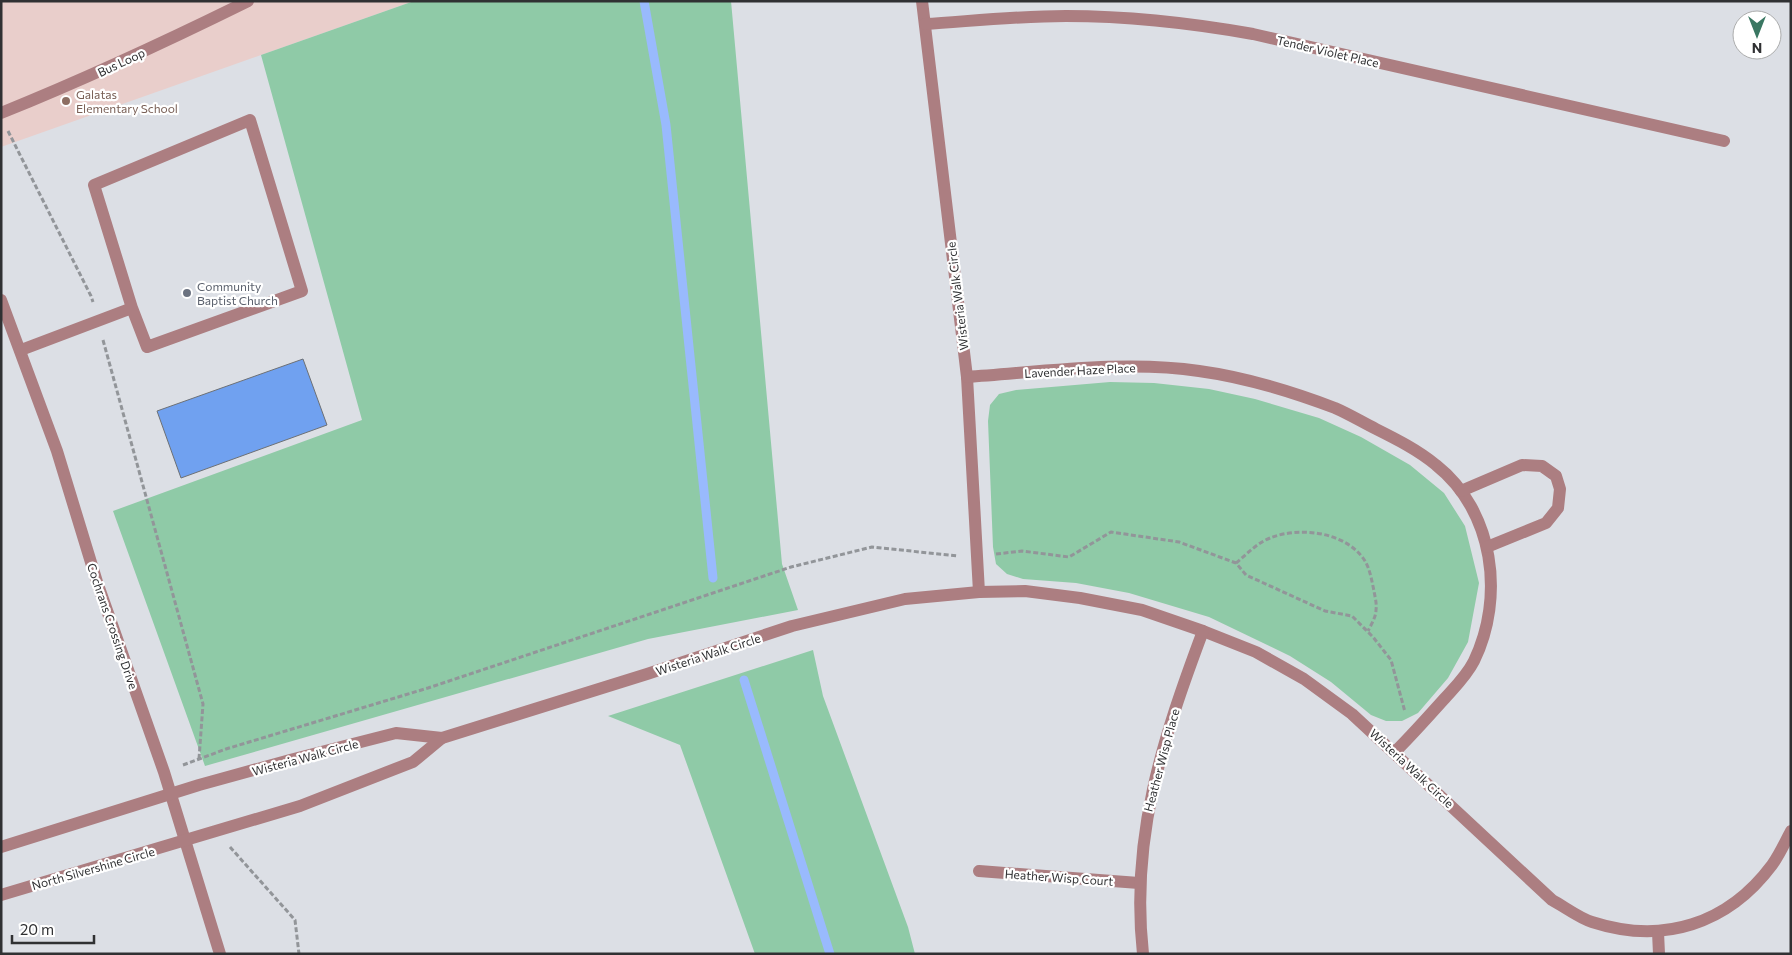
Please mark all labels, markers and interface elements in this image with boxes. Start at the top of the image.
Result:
north arrow [1732,10,1782,60]
street label: Tender Violet Place [1276,32,1380,70]
text: N [1752,40,1762,57]
street label: Bus Loop [95,45,147,79]
place label: Galatas Elementary School [76,87,178,115]
marker: Galatas Elementary School [60,95,72,107]
street label: Wisteria Walk Circle [943,241,971,351]
place label: Community Baptist Church [197,279,278,307]
marker: Community Baptist Church [181,287,193,299]
street label: Lavender Haze Place [1024,360,1136,380]
street label: Cochrans Crossing Drive [85,561,141,691]
street label: Wisteria Walk Circle [654,630,762,678]
street label: Heather Wisp Place [1141,707,1181,813]
street label: Wisteria Walk Circle [1367,726,1457,810]
street label: Wisteria Walk Circle [250,736,360,778]
street label: North Silvershine Circle [30,844,156,892]
street label: Heather Wisp Court [1004,866,1114,888]
scale bar [12,912,95,944]
text: 20 m [20,920,54,938]

